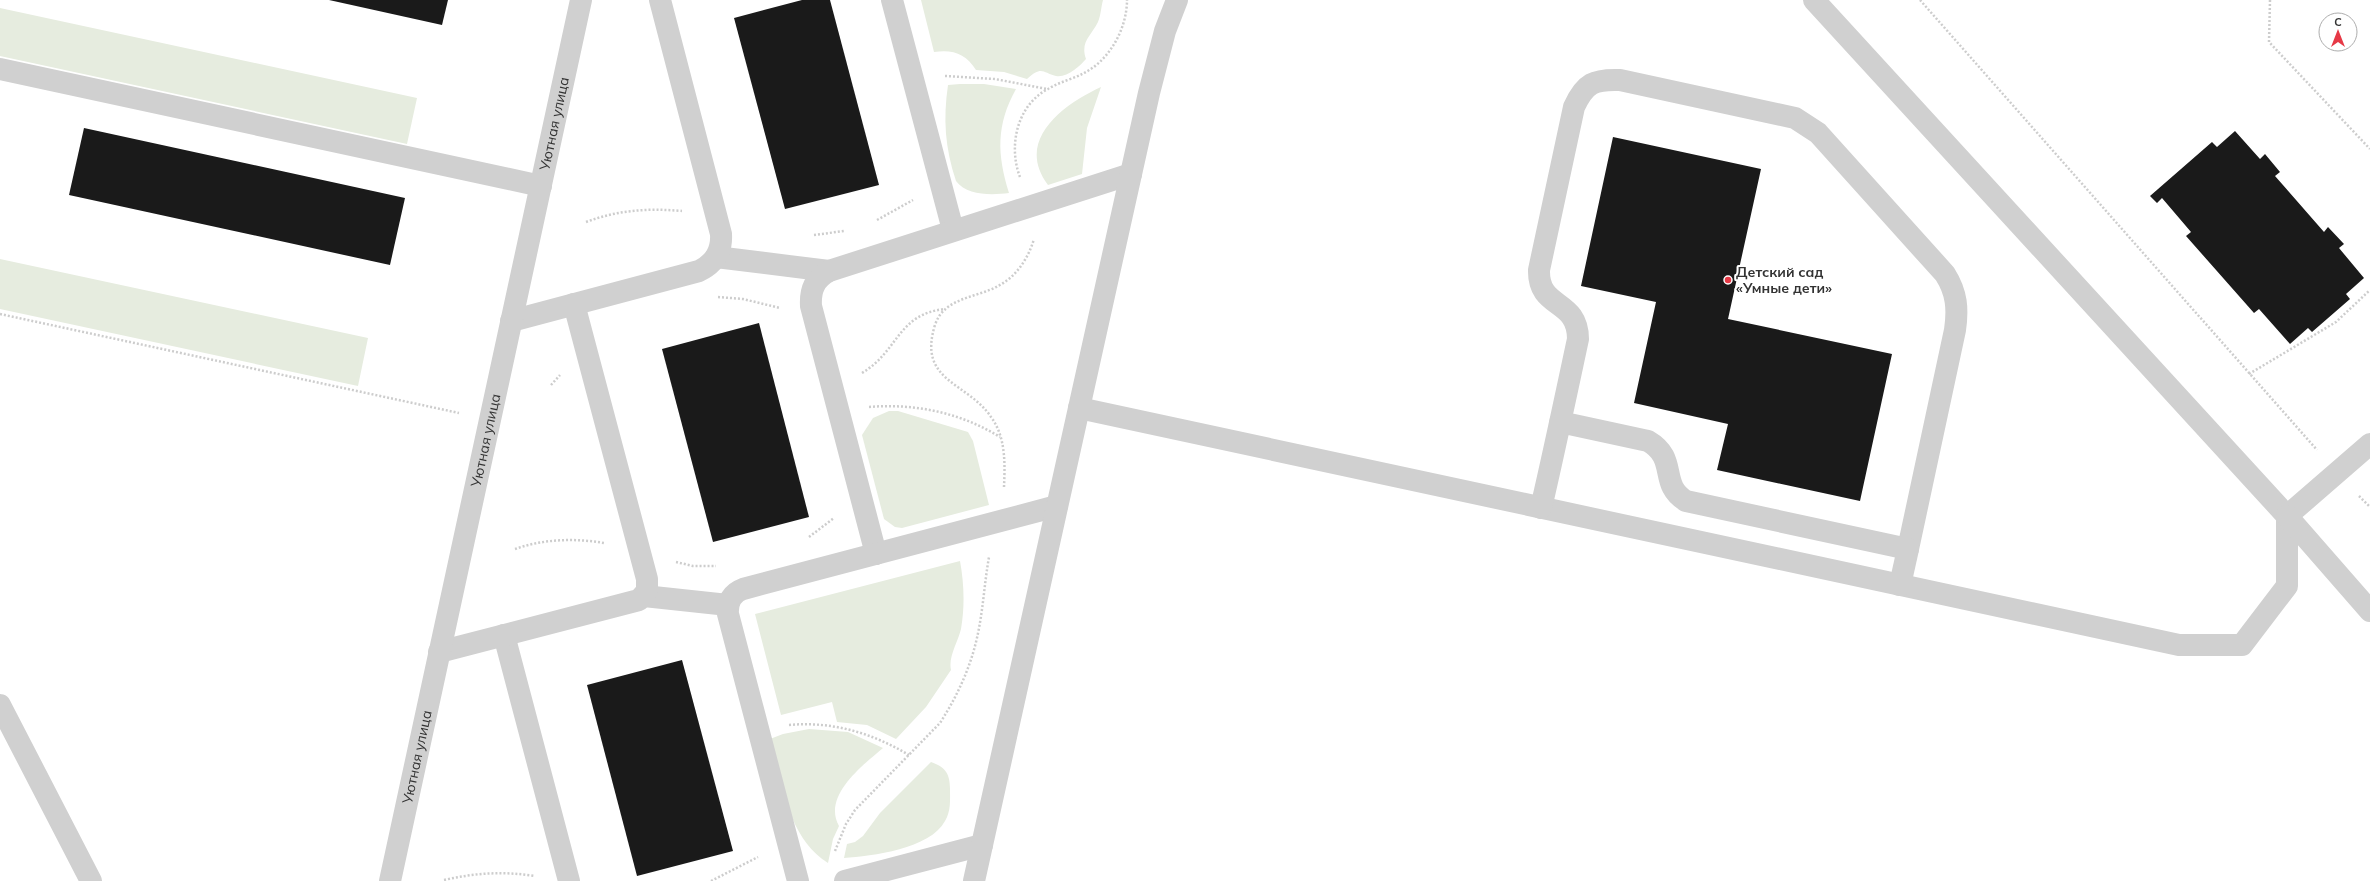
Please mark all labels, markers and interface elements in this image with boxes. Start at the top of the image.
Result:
north arrow [2318,12,2358,52]
text: С [2334,15,2342,29]
street label: Уютная улица [535,75,573,173]
place label: Детский сад «Умные дети» [1736,263,1832,297]
marker: Детский сад «Умные дети» [1723,275,1733,285]
street label: Уютная улица [466,392,504,490]
street label: Уютная улица [398,709,436,806]

